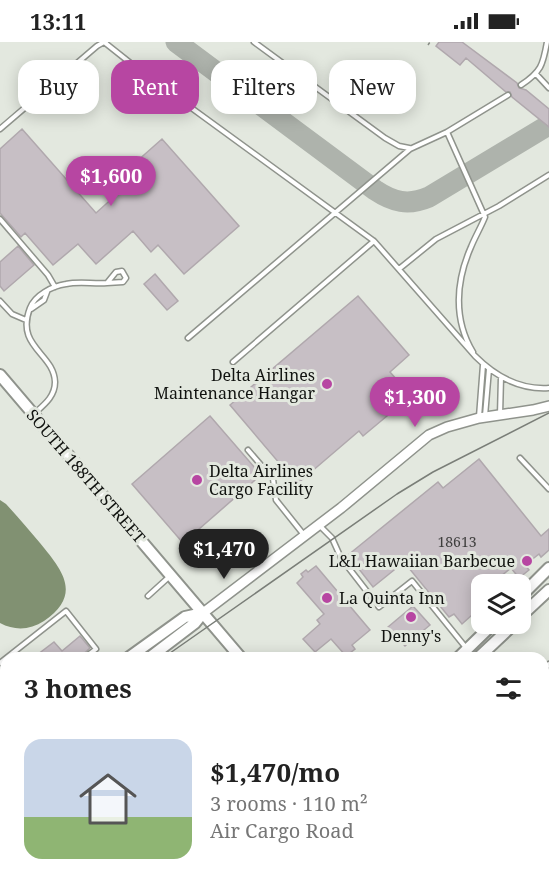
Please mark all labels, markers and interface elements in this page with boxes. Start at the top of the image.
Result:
text: 13:11 [30,6,86,36]
chip: Buy [18,60,99,114]
chip: Rent [111,60,199,114]
chip: Filters [211,60,317,114]
chip: New [329,60,416,114]
pin: $1,600 [62,156,160,207]
text: $1,600 [80,162,142,189]
place label: Delta Airlines Maintenance Hangar [154,364,315,404]
marker: Delta Airlines Maintenance Hangar [320,377,334,391]
pin: $1,300 [366,377,464,428]
text: $1,300 [384,383,446,410]
street label: SOUTH 188TH STREET [22,404,150,548]
place label: Delta Airlines Cargo Facility [209,460,314,500]
marker: Delta Airlines Cargo Facility [190,473,204,487]
pin: $1,470 [175,529,273,580]
house number: 18613 [437,532,477,551]
text: $1,470 [193,535,255,562]
place label: L&L Hawaiian Barbecue [329,550,515,572]
marker: L&L Hawaiian Barbecue [520,554,534,568]
map controls [471,574,531,634]
button: layers [471,574,531,634]
place label: La Quinta Inn [339,587,445,609]
marker: La Quinta Inn [320,591,334,605]
marker: Denny's [404,610,418,624]
place label: Denny's [381,625,441,647]
text: 3 homes [24,670,132,706]
icon: filters [492,672,525,705]
text: $1,470/mo [210,754,340,790]
icon: home [72,763,144,835]
text: 3 rooms · 110 m² [210,790,368,817]
text: Air Cargo Road [210,817,354,844]

